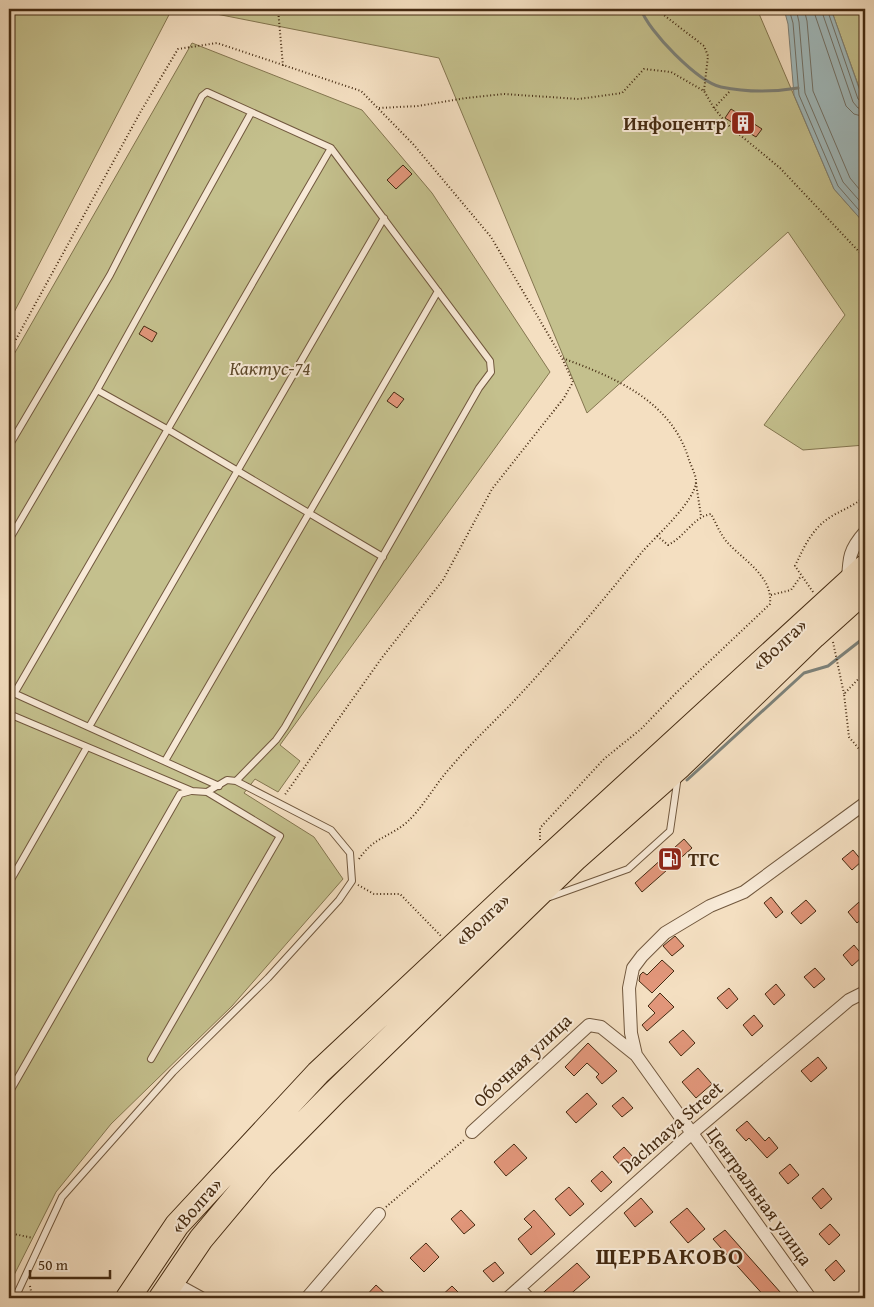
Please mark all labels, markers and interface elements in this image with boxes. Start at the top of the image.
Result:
place label: Инфоцентр [624,109,726,137]
building icon: Инфоцентр [730,110,756,136]
park label: Кактус-74 [229,354,311,382]
street label: «Волга» [745,611,813,677]
place label: ТГС [688,845,720,873]
fuel station icon: ТГС [657,846,683,872]
street label: «Волга» [448,886,516,952]
street label: Обочная улица [466,1007,578,1113]
street label: Dachnaya Street [613,1074,729,1180]
street label: Центральная улица [700,1121,820,1271]
street label: «Волга» [164,1171,228,1239]
district label: ЩЕРБАКОВО [596,1238,744,1273]
scale bar [30,1247,110,1279]
text: 50 m [38,1254,69,1275]

